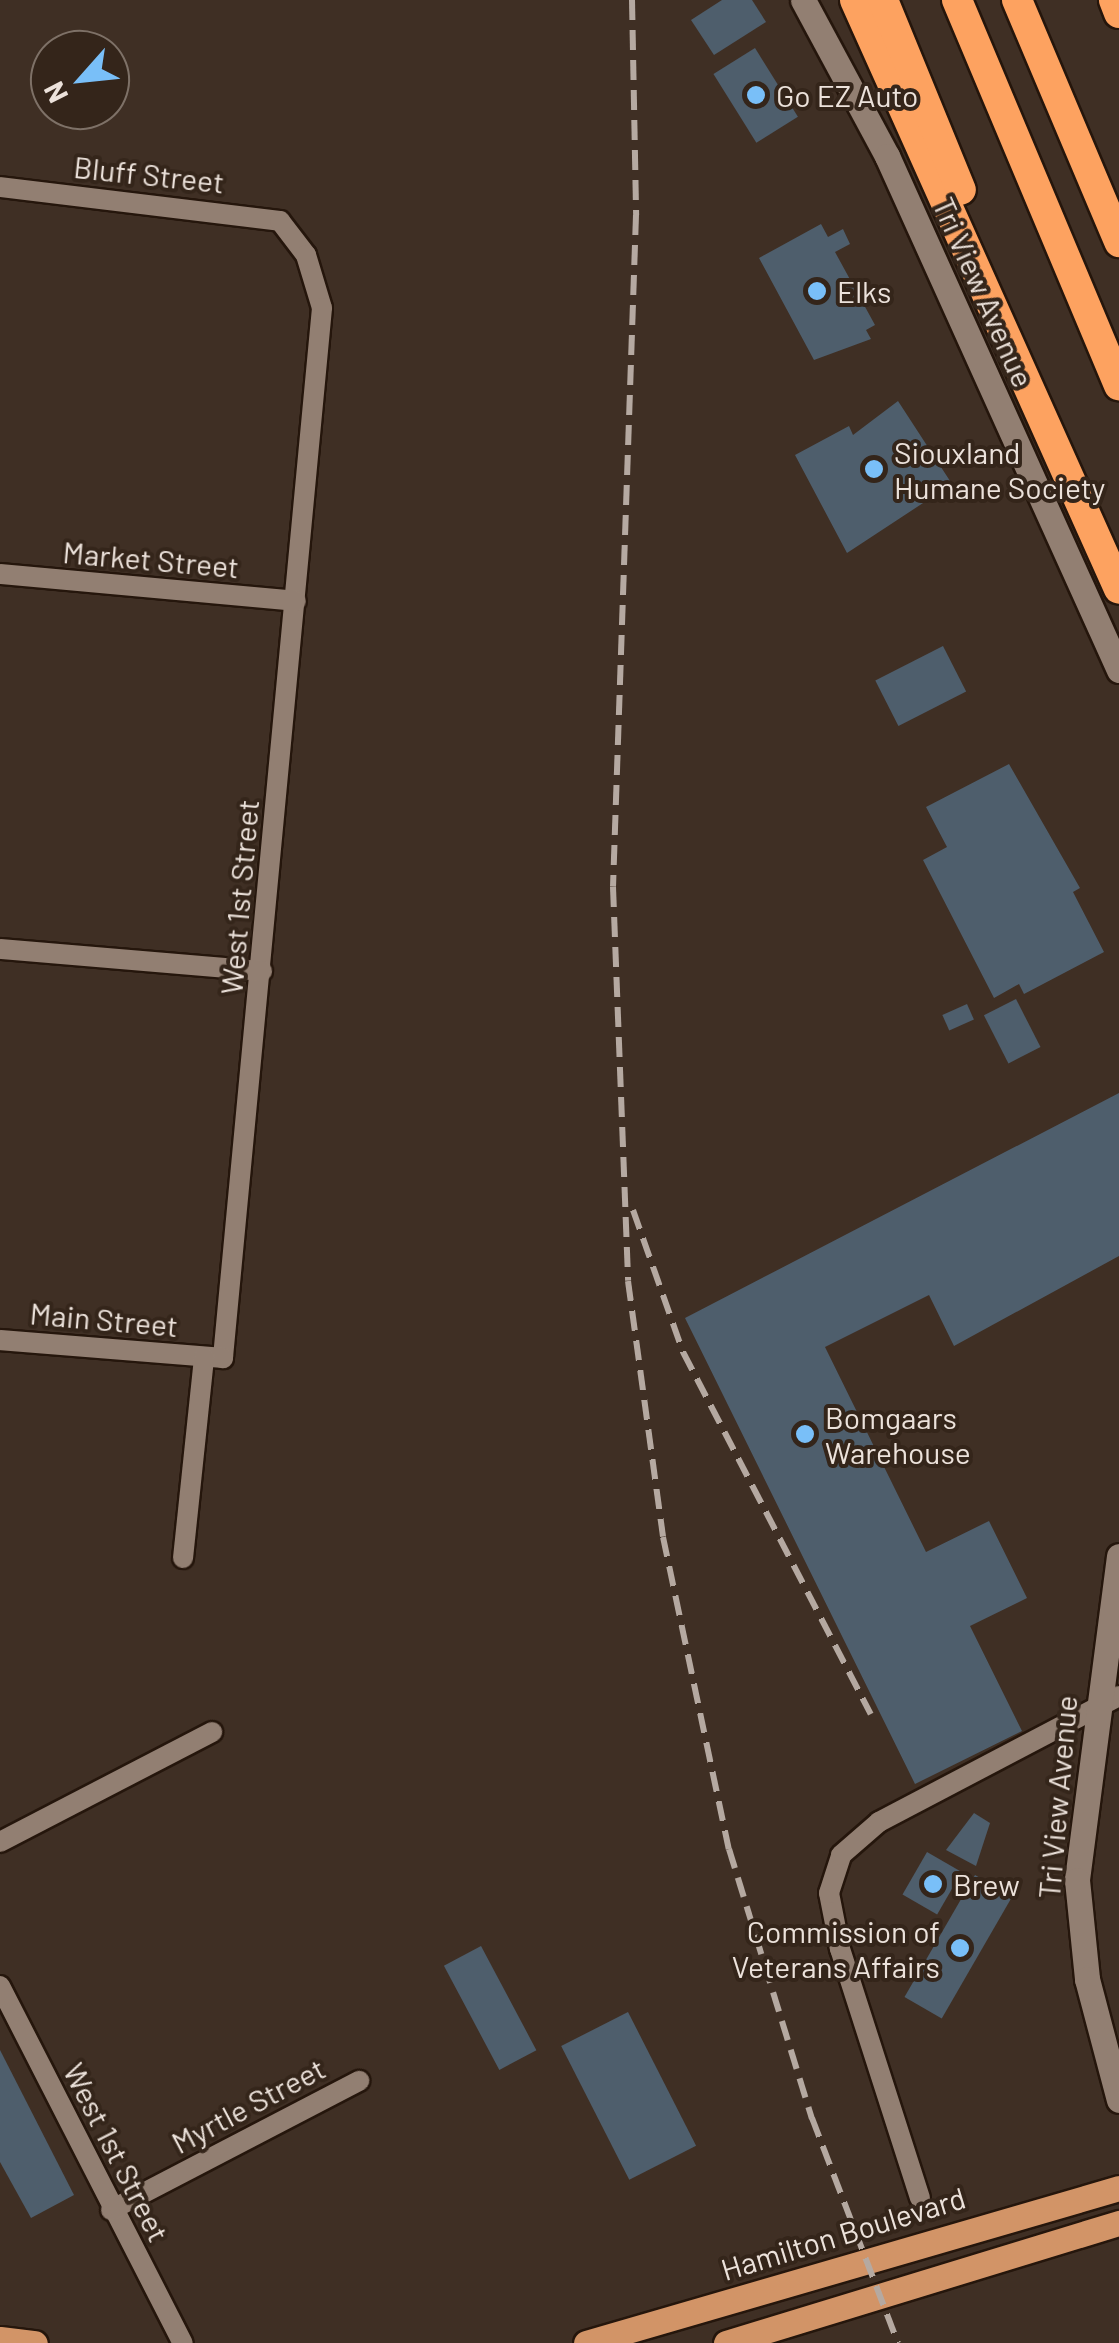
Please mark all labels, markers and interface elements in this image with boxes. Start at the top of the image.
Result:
north arrow [30,30,130,130]
text: N [36,77,74,109]
place label: Go EZ Auto [776,77,918,113]
marker: Go EZ Auto [745,84,767,106]
street label: Bluff Street [72,148,226,200]
street label: Tri View Avenue [926,192,1042,392]
place label: Elks [837,273,891,309]
marker: Elks [806,280,828,302]
place label: Siouxland Humane Society [894,434,1105,504]
marker: Siouxland Humane Society [863,458,885,480]
street label: Market Street [61,533,241,585]
street label: West 1st Street [213,798,265,996]
street label: Main Street [28,1295,180,1343]
place label: Bomgaars Warehouse [825,1399,971,1470]
marker: Bomgaars Warehouse [794,1423,816,1445]
street label: Tri View Avenue [1030,1694,1084,1900]
place label: Brew [953,1866,1020,1902]
marker: Brew [922,1873,944,1895]
place label: Commission of Veterans Affairs [732,1913,940,1984]
marker: Commission of Veterans Affairs [949,1937,971,1959]
street label: Myrtle Street [165,2050,331,2160]
street label: West 1st Street [57,2057,177,2247]
street label: Hamilton Boulevard [717,2179,969,2287]

